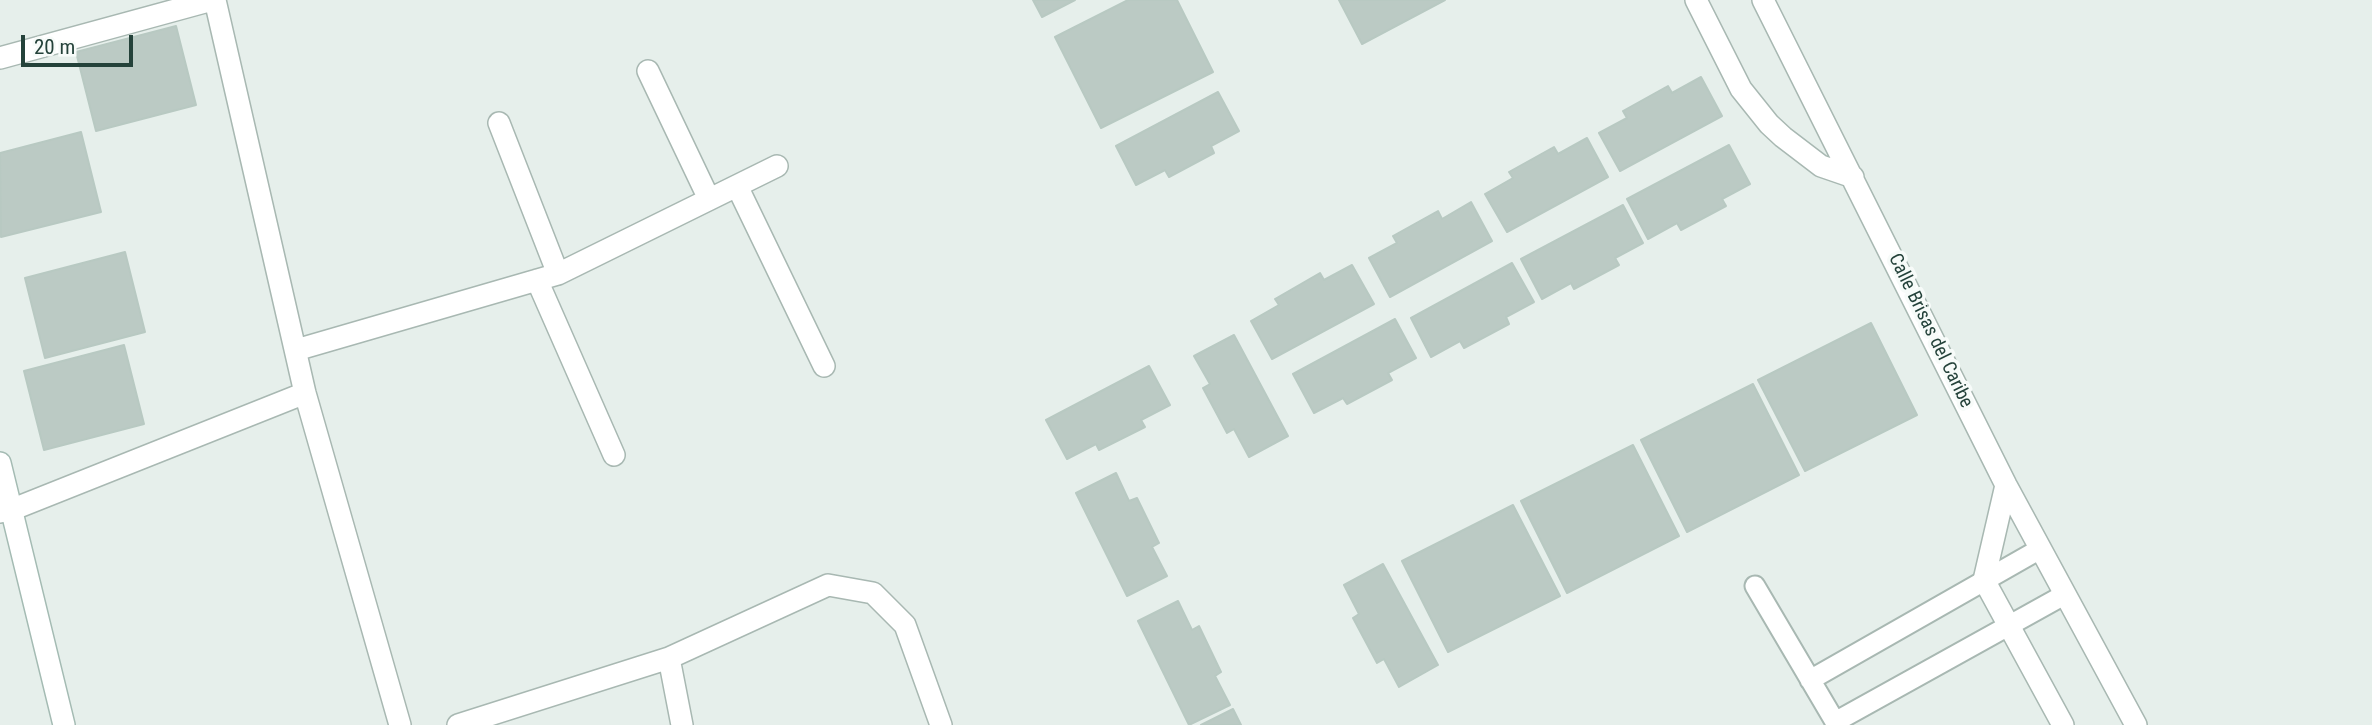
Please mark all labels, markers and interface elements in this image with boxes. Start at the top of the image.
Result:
scale bar [24,21,136,65]
text: 20 m [34,35,75,59]
street label: Calle Brisas del Caribe [1883,250,1977,412]

